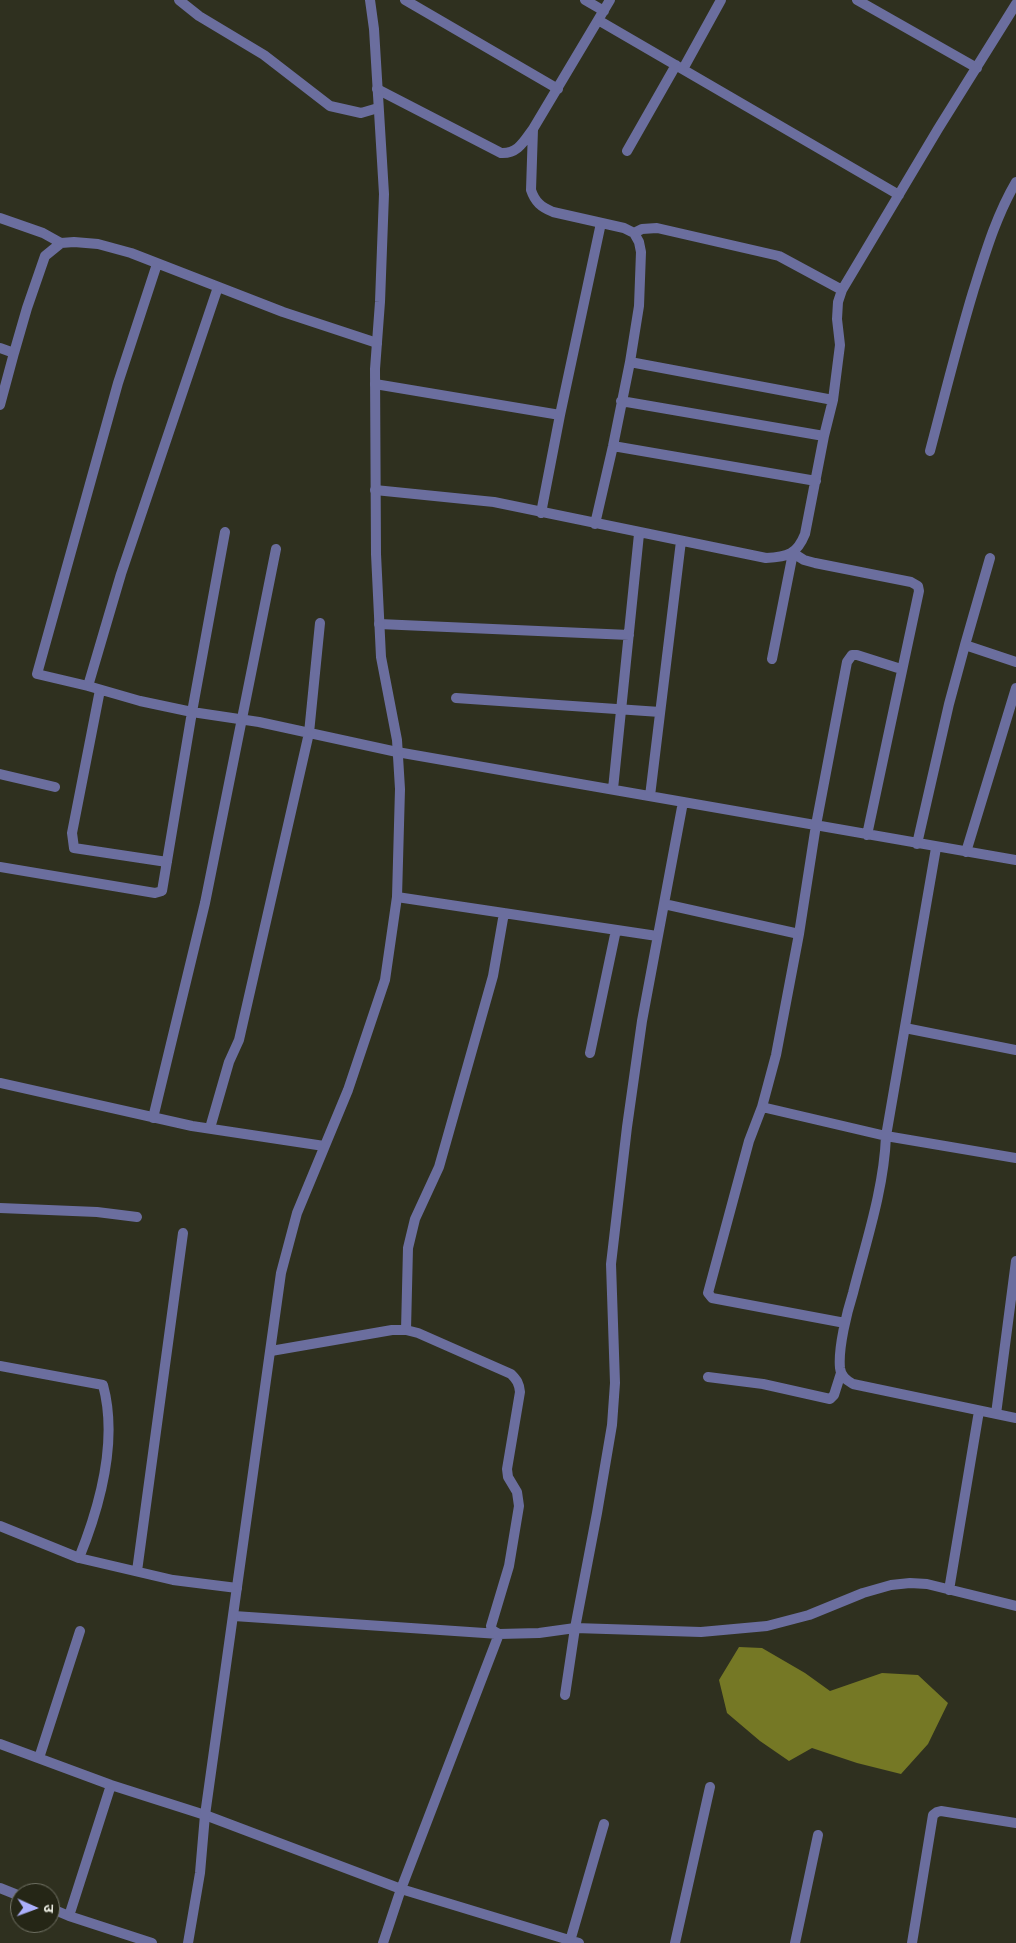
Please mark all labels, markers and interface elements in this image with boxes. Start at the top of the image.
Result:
north arrow [10,1883,60,1933]
text: उ [41,1904,57,1913]

